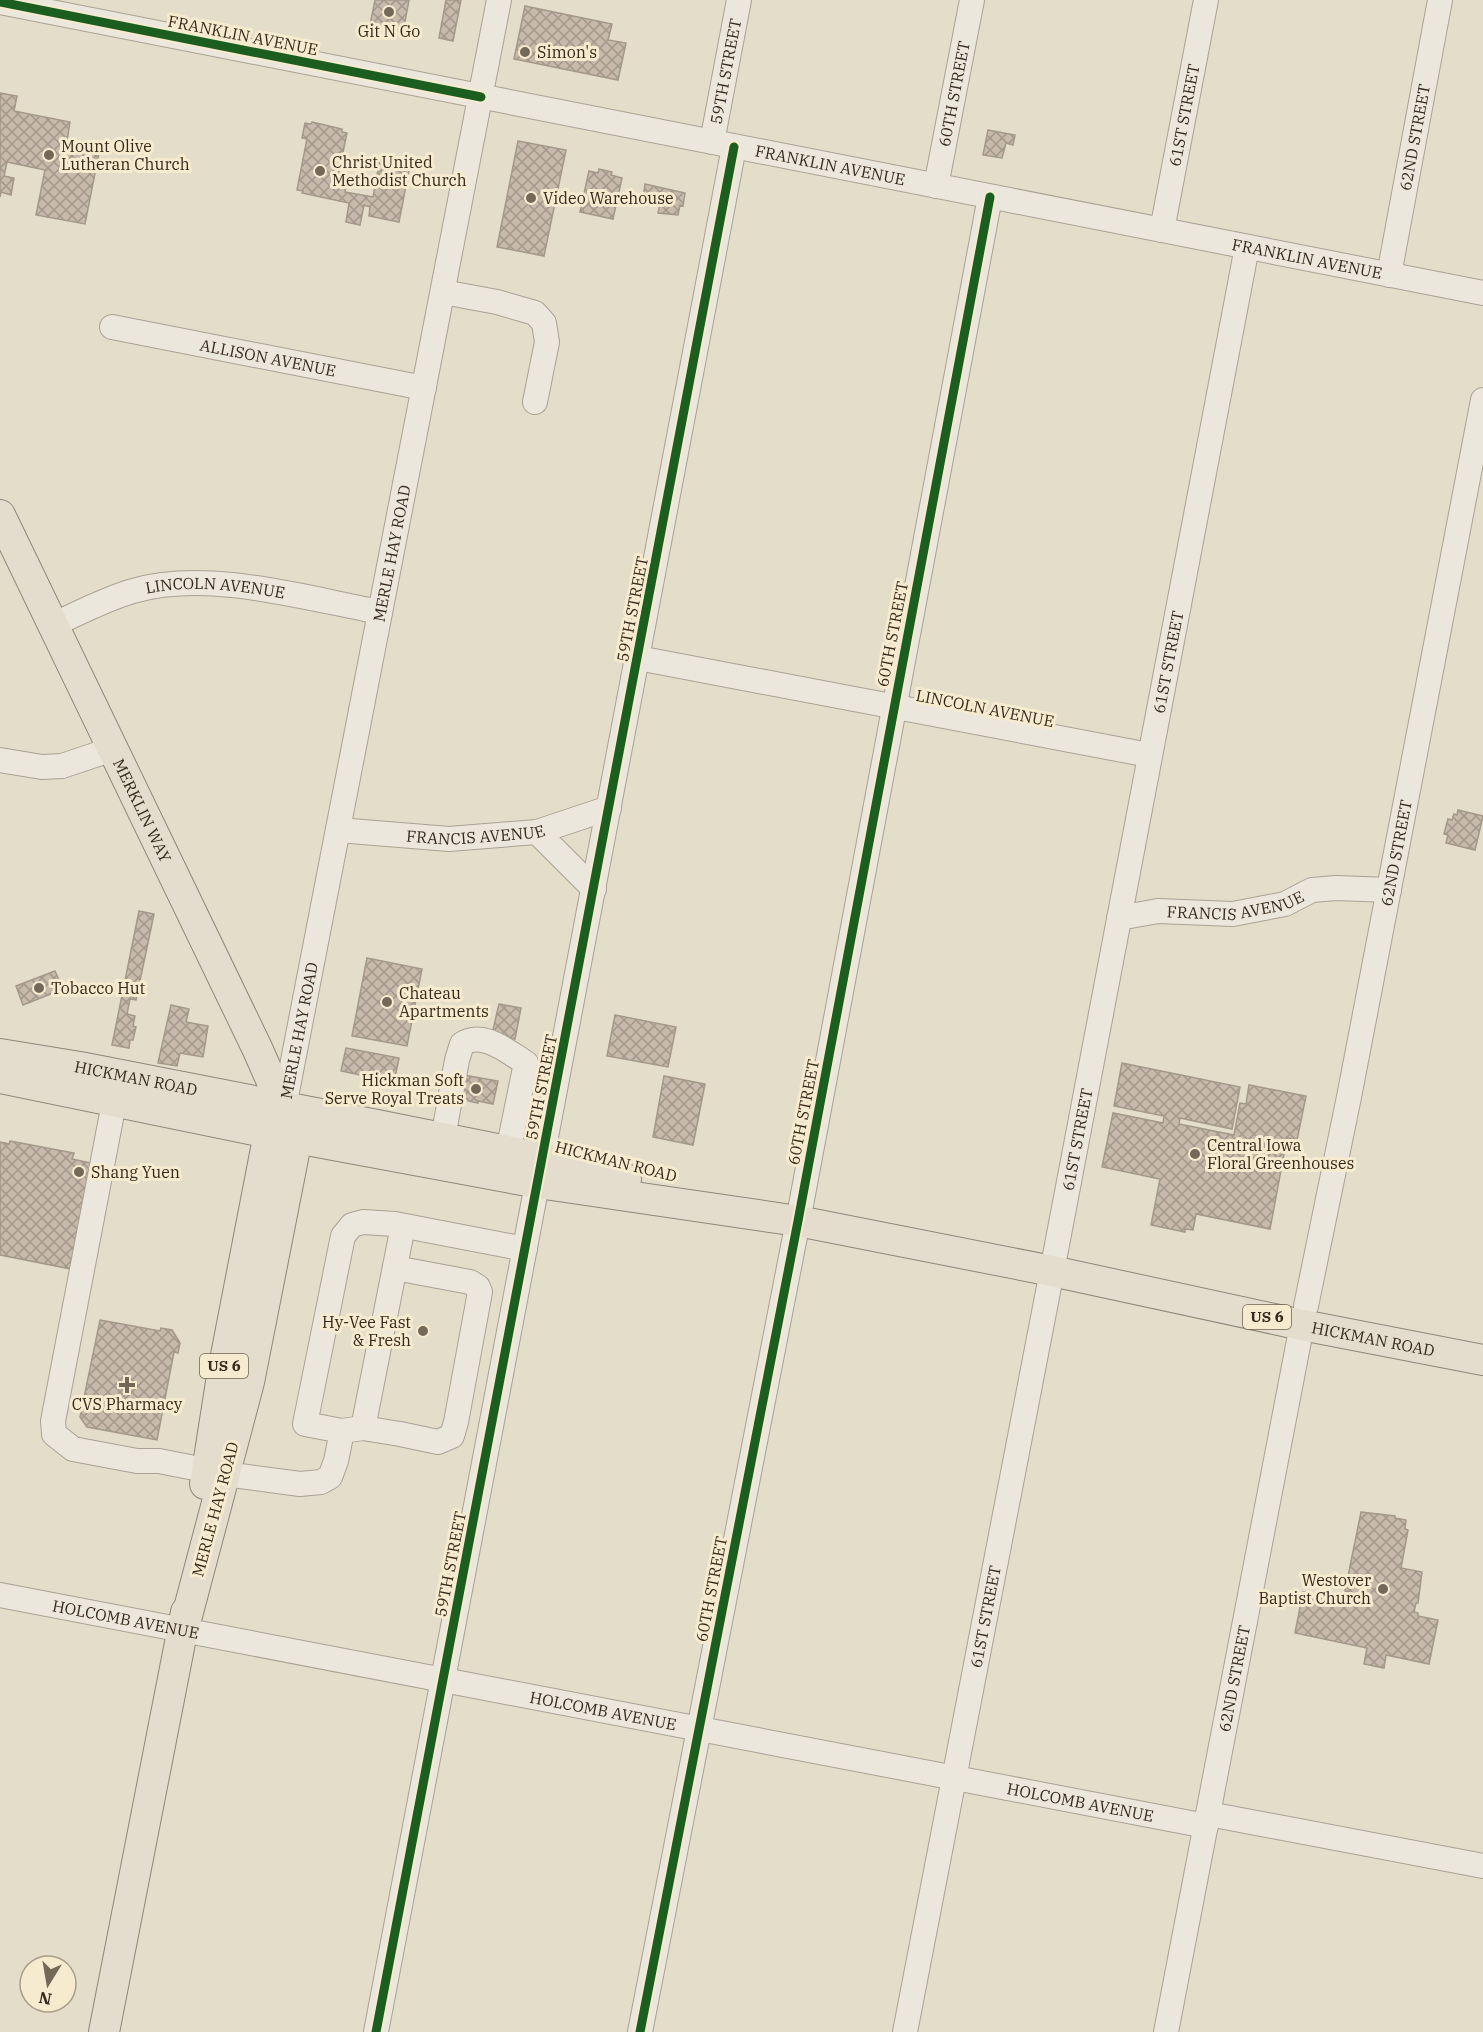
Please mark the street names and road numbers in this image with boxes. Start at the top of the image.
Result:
street label: FRANKLIN AVENUE [166,11,320,59]
street label: 59TH STREET [706,17,745,126]
street label: 60TH STREET [934,39,974,148]
street label: 61ST STREET [1164,62,1204,168]
street label: 62ND STREET [1395,82,1434,192]
street label: FRANKLIN AVENUE [753,140,907,189]
street label: FRANKLIN AVENUE [1230,234,1384,283]
street label: ALLISON AVENUE [198,334,338,381]
street label: MERLE HAY ROAD [368,483,415,623]
street label: 59TH STREET [612,554,652,664]
street label: LINCOLN AVENUE [144,573,287,603]
street label: 60TH STREET [872,579,912,689]
street label: 61ST STREET [1148,609,1188,715]
street label: LINCOLN AVENUE [914,685,1056,731]
street label: MERKLIN WAY [109,755,176,866]
street label: 62ND STREET [1376,798,1416,908]
street label: FRANCIS AVENUE [405,820,548,849]
street label: FRANCIS AVENUE [1166,886,1307,924]
street label: MERLE HAY ROAD [276,960,322,1101]
street label: 59TH STREET [521,1032,561,1142]
street label: HICKMAN ROAD [73,1056,199,1100]
street label: 60TH STREET [783,1057,823,1167]
street label: 61ST STREET [1058,1087,1097,1192]
street label: HICKMAN ROAD [553,1136,679,1186]
road number: US 6 [1243,1305,1291,1329]
street label: HICKMAN ROAD [1310,1317,1436,1360]
road number: US 6 [200,1354,248,1378]
street label: MERLE HAY ROAD [187,1439,243,1579]
street label: 59TH STREET [430,1509,470,1619]
street label: 60TH STREET [691,1534,731,1644]
street label: 61ST STREET [966,1564,1005,1670]
street label: HOLCOMB AVENUE [51,1595,201,1643]
street label: 62ND STREET [1214,1624,1254,1733]
street label: HOLCOMB AVENUE [528,1687,678,1734]
street label: HOLCOMB AVENUE [1005,1778,1155,1826]

